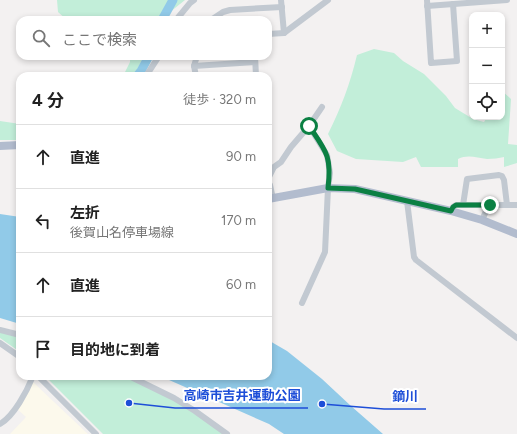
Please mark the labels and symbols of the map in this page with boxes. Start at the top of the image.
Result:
route start [300,117,318,135]
route end [481,196,499,214]
callout: 高崎市吉井運動公園 [175,383,308,408]
callout: 鏑川 [384,384,426,409]
text: 高崎市吉井運動公園 [183,388,301,403]
text: 鏑川 [392,389,418,404]

